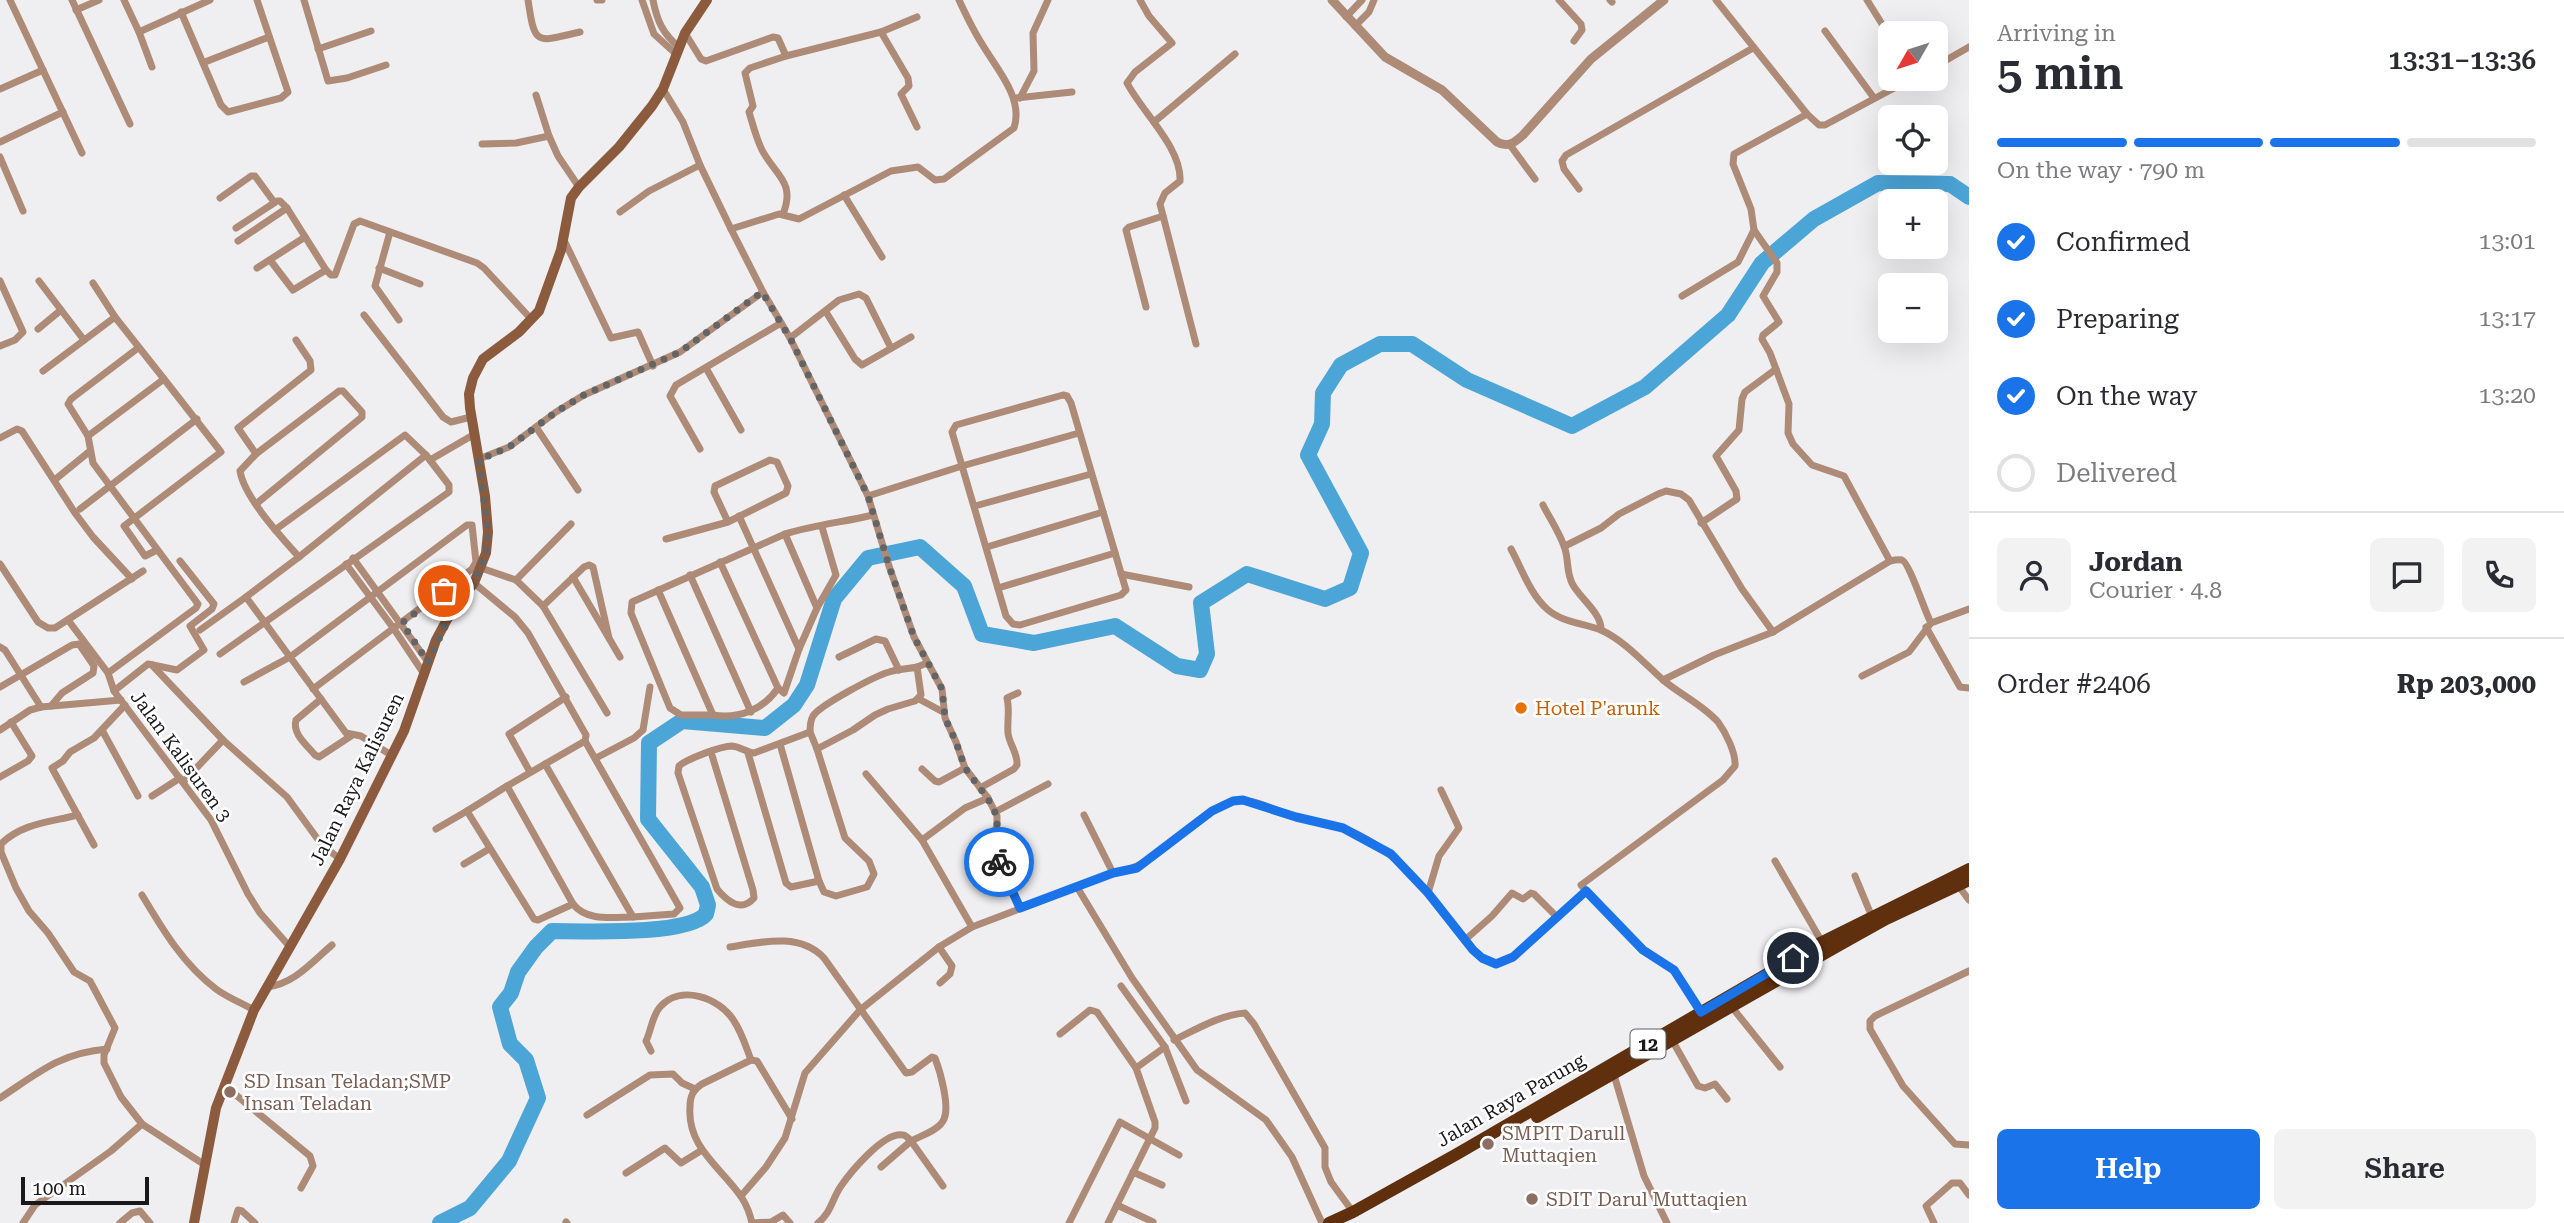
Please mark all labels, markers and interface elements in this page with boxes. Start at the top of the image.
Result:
text: Arriving in [1997,20,2116,47]
north arrow [1878,21,1948,91]
map controls [1878,21,1948,343]
text: 13:31–13:36 [2388,45,2536,75]
text: 5 min [1997,46,2124,100]
button: locate [1878,105,1948,175]
text: On the way · 790 m [1997,157,2205,184]
button: + [1878,189,1948,259]
icon: check [1997,223,2035,261]
text: Confirmed [2056,227,2191,257]
text: 13:01 [2479,228,2536,255]
button: − [1878,273,1948,343]
icon: check [1997,300,2035,338]
text: Preparing [2056,304,2179,334]
text: 13:17 [2479,305,2536,332]
icon: check [1997,377,2035,415]
text: On the way [2056,381,2197,411]
text: 13:20 [2479,382,2536,409]
text: Delivered [2056,458,2177,488]
button: person [1997,538,2071,612]
button: chat [2370,538,2444,612]
button: phone [2462,538,2536,612]
text: Jordan [2089,547,2183,577]
pin [414,561,474,621]
icon: bag [425,572,463,610]
text: Courier · 4.8 [2089,577,2222,604]
text: Order #2406 [1997,669,2151,699]
text: Rp 203,000 [2397,669,2536,699]
street label: Jalan Kalisuren 3 [126,686,236,826]
street label: Jalan Raya Kalisuren [305,689,409,869]
place label: Hotel P'arunk [1535,697,1660,720]
marker: Hotel P'arunk [1513,700,1529,716]
courier [964,827,1034,897]
icon: bike [980,843,1018,881]
pin [1763,928,1823,988]
icon: home [1774,939,1812,977]
road number: 12 [1630,1030,1666,1058]
street label: Jalan Raya Parung [1433,1048,1589,1152]
place label: SD Insan Teladan;SMP Insan Teladan [244,1070,451,1115]
marker: SD Insan Teladan;SMP Insan Teladan [222,1084,238,1100]
place label: SMPIT Darull Muttaqien [1502,1122,1625,1167]
button: Help [1997,1129,2260,1209]
button: Share [2274,1129,2536,1209]
marker: SMPIT Darull Muttaqien [1480,1136,1496,1152]
scale bar [21,1174,149,1206]
text: 100 m [32,1177,86,1200]
place label: SDIT Darul Muttaqien [1546,1188,1748,1211]
marker: SDIT Darul Muttaqien [1524,1191,1540,1207]

